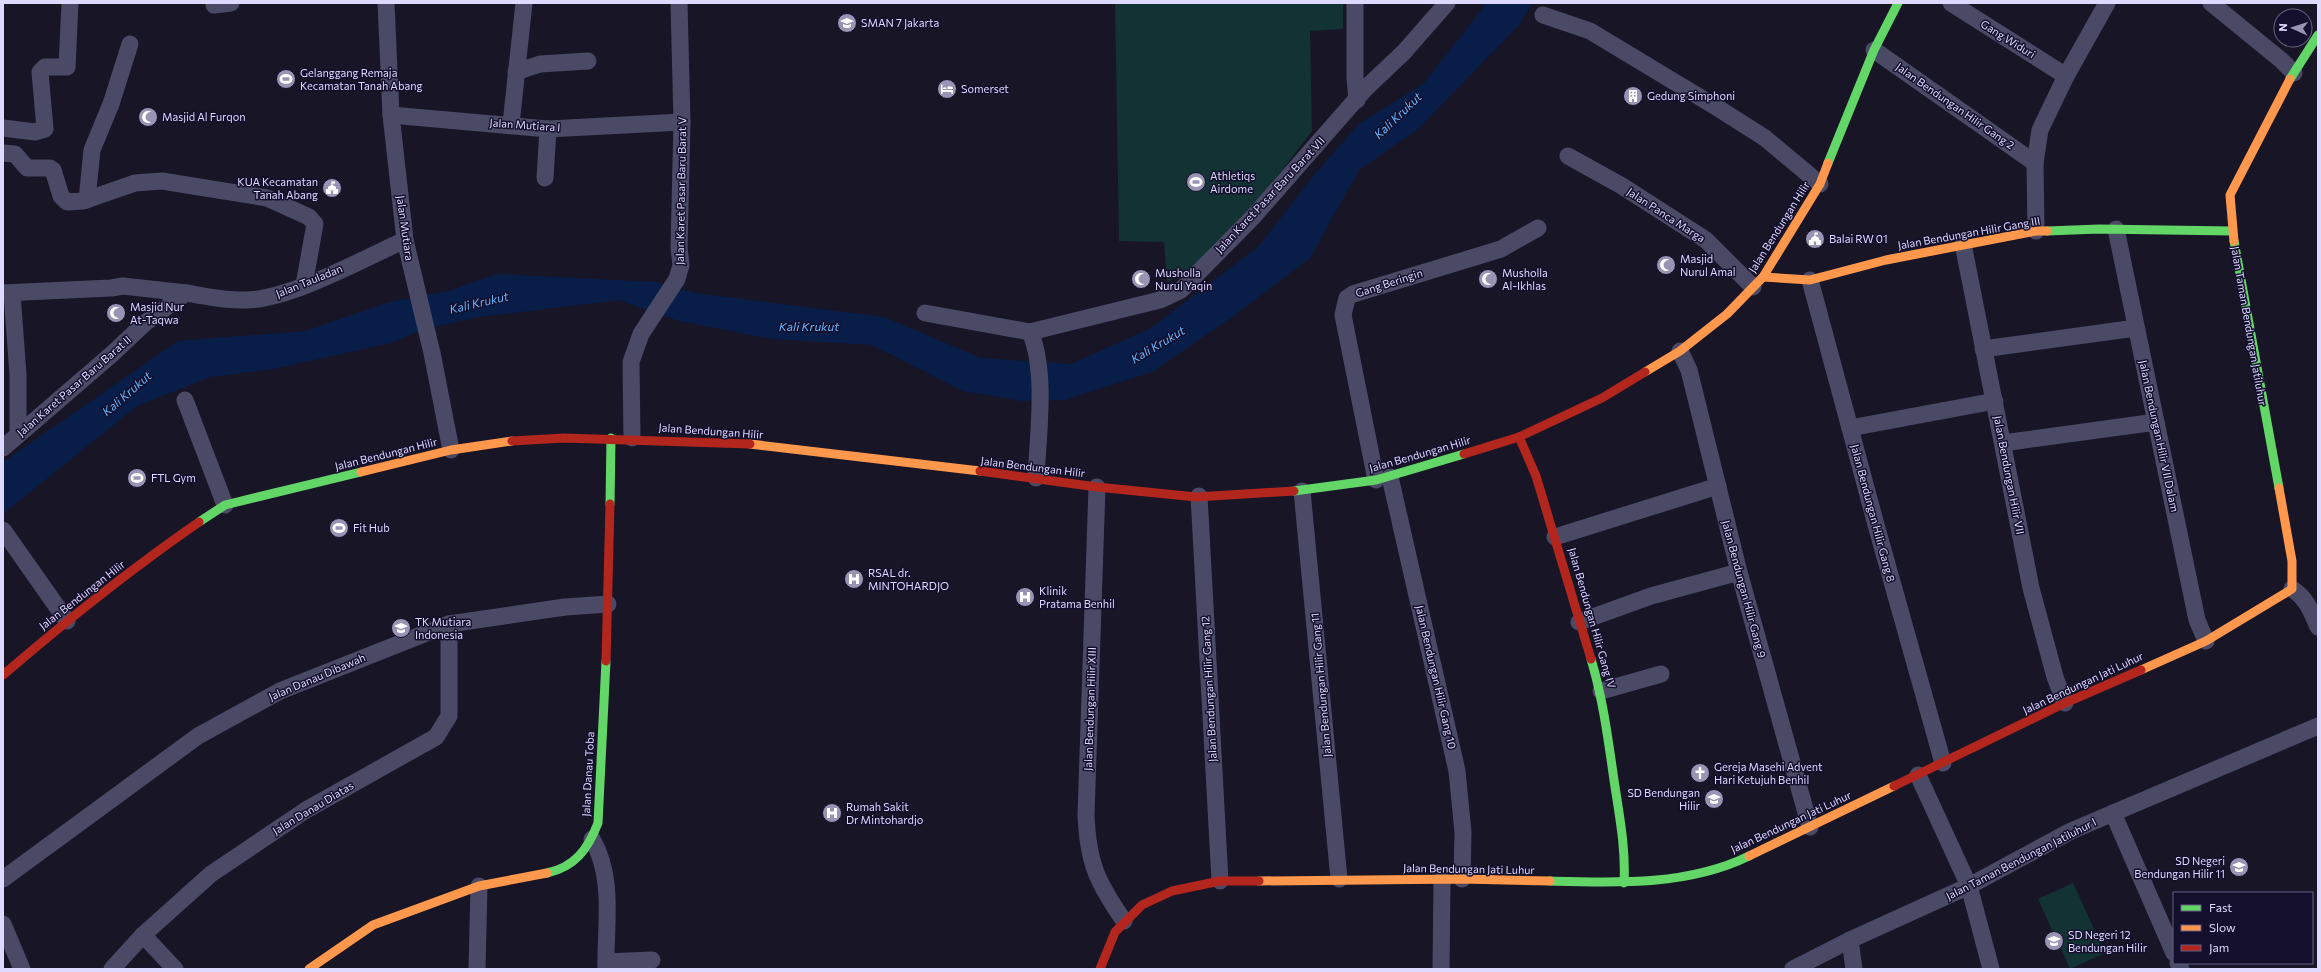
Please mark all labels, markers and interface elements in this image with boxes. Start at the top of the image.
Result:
north arrow [2273,8,2313,48]
school or university icon: SMAN 7 Jakarta [836,12,858,34]
place label: SMAN 7 Jakarta [861,16,939,30]
street label: Gang Widuri [1979,17,2038,61]
text: N [2276,23,2289,32]
street label: Jalan Bendungan Hilir Gang 2 [1893,60,2017,152]
place label: Gelanggang Remaja Kecamatan Tanah Abang [300,66,422,92]
sports icon: Gelanggang Remaja Kecamatan Tanah Abang [275,68,297,90]
hotel icon: Somerset [936,78,958,100]
place label: Somerset [961,82,1009,95]
building icon: Gedung Simphoni [1622,85,1644,107]
water label: Kali Krukut [1371,89,1425,141]
place label: Gedung Simphoni [1647,89,1735,102]
mosque icon: Masjid Al Furqon [137,106,159,128]
place label: Masjid Al Furqon [162,110,246,123]
street label: Jalan Mutiara I [489,116,561,134]
street label: Jalan Karet Pasar Baru Barat V [673,116,689,265]
street label: Jalan Karet Pasar Baru Barat VII [1212,134,1328,256]
place label: Athletiqs Airdome [1210,169,1255,195]
sports icon: Athletiqs Airdome [1185,171,1207,193]
place label: KUA Kecamatan Tanah Abang [237,175,318,201]
public building icon: KUA Kecamatan Tanah Abang [321,177,343,199]
street label: Jalan Bendungan Hilir [1745,178,1813,275]
street label: Jalan Panca Marga [1624,185,1708,245]
street label: Jalan Mutiara [393,195,417,261]
street label: Jalan Bendungan Hilir Gang III [1897,214,2041,252]
public building icon: Balai RW 01 [1804,228,1826,250]
place label: Balai RW 01 [1829,232,1888,245]
street label: Jalan Taman Bendungan Jatiluhur [2228,245,2270,407]
place label: Masjid Nurul Amal [1680,252,1736,278]
mosque icon: Masjid Nurul Amal [1655,254,1677,276]
street label: Jalan Tauladan [274,261,344,301]
place label: Musholla Nurul Yaqin [1155,266,1212,292]
street label: Gang Beringin [1354,266,1424,299]
place label: Musholla Al-Ikhlas [1502,266,1548,292]
mosque icon: Musholla Nurul Yaqin [1130,268,1152,290]
mosque icon: Musholla Al-Ikhlas [1477,268,1499,290]
water label: Kali Krukut [448,288,511,316]
place label: Masjid Nur At-Taqwa [130,300,185,326]
mosque icon: Masjid Nur At-Taqwa [105,302,127,324]
water label: Kali Krukut [779,319,840,333]
water label: Kali Krukut [1128,322,1188,366]
street label: Jalan Karet Pasar Baru Barat II [14,333,134,439]
street label: Jalan Bendungan Hilir VII Dalam [2136,359,2182,513]
water label: Kali Krukut [99,367,155,418]
street label: Jalan Bendungan Hilir VII [1991,414,2027,536]
street label: Jalan Bendungan Hilir [658,420,764,442]
street label: Jalan Bendungan Hilir [1368,433,1473,475]
street label: Jalan Bendungan Hilir [333,434,439,474]
street label: Jalan Bendungan Hilir Gang 8 [1848,443,1898,584]
street label: Jalan Bendungan Hilir [980,454,1087,480]
sports icon: FTL Gym [126,467,148,489]
place label: FTL Gym [151,471,196,484]
sports icon: Fit Hub [328,517,350,539]
street label: Jalan Bendungan Hilir Gang 9 [1719,519,1769,660]
place label: Fit Hub [353,521,390,534]
street label: Jalan Bendungan Hilir Gang IV [1565,546,1619,691]
street label: Jalan Bendungan Hilir [36,557,128,633]
place label: RSAL dr. MINTOHARDJO [868,566,949,593]
hospital icon: RSAL dr. MINTOHARDJO [843,568,865,590]
place label: Klinik Pratama Benhil [1039,584,1115,610]
hospital icon: Klinik Pratama Benhil [1014,586,1036,608]
street label: Jalan Bendungan Hilir Gang 10 [1413,604,1459,750]
street label: Jalan Bendungan Hilir Gang 11 [1308,612,1334,758]
place label: TK Mutiara Indonesia [415,615,471,641]
street label: Jalan Bendungan Hilir Gang 12 [1198,616,1220,762]
school or university icon: TK Mutiara Indonesia [390,617,412,639]
street label: Jalan Bendungan Hilir XIII [1081,647,1099,771]
street label: Jalan Bendungan Jati Luhur [2020,649,2146,717]
street label: Jalan Danau Dibawah [266,650,368,704]
street label: Jalan Danau Toba [579,731,597,817]
place label: Gereja Masehi Advent Hari Ketujuh Benhil [1714,760,1823,786]
church icon: Gereja Masehi Advent Hari Ketujuh Benhil [1689,762,1711,784]
street label: Jalan Danau Diatas [270,778,356,838]
place label: SD Bendungan Hilir [1627,786,1701,812]
school or university icon: SD Bendungan Hilir [1703,788,1725,810]
street label: Jalan Bendungan Jati Luhur [1728,788,1854,856]
place label: Rumah Sakit Dr Mintohardjo [846,800,924,826]
hospital icon: Rumah Sakit Dr Mintohardjo [821,802,843,824]
street label: Jalan Taman Bendungan Jatiluhur I [1943,815,2099,903]
place label: SD Negeri Bendungan Hilir 11 [2134,854,2225,880]
school or university icon: SD Negeri Bendungan Hilir 11 [2228,856,2250,878]
street label: Jalan Bendungan Jati Luhur [1403,861,1536,877]
legend [2173,892,2313,964]
text: Fast [2209,900,2232,914]
text: Slow [2209,920,2236,934]
place label: SD Negeri 12 Bendungan Hilir [2068,928,2148,954]
school or university icon: SD Negeri 12 Bendungan Hilir [2043,930,2065,952]
text: Jam [2209,940,2229,955]

